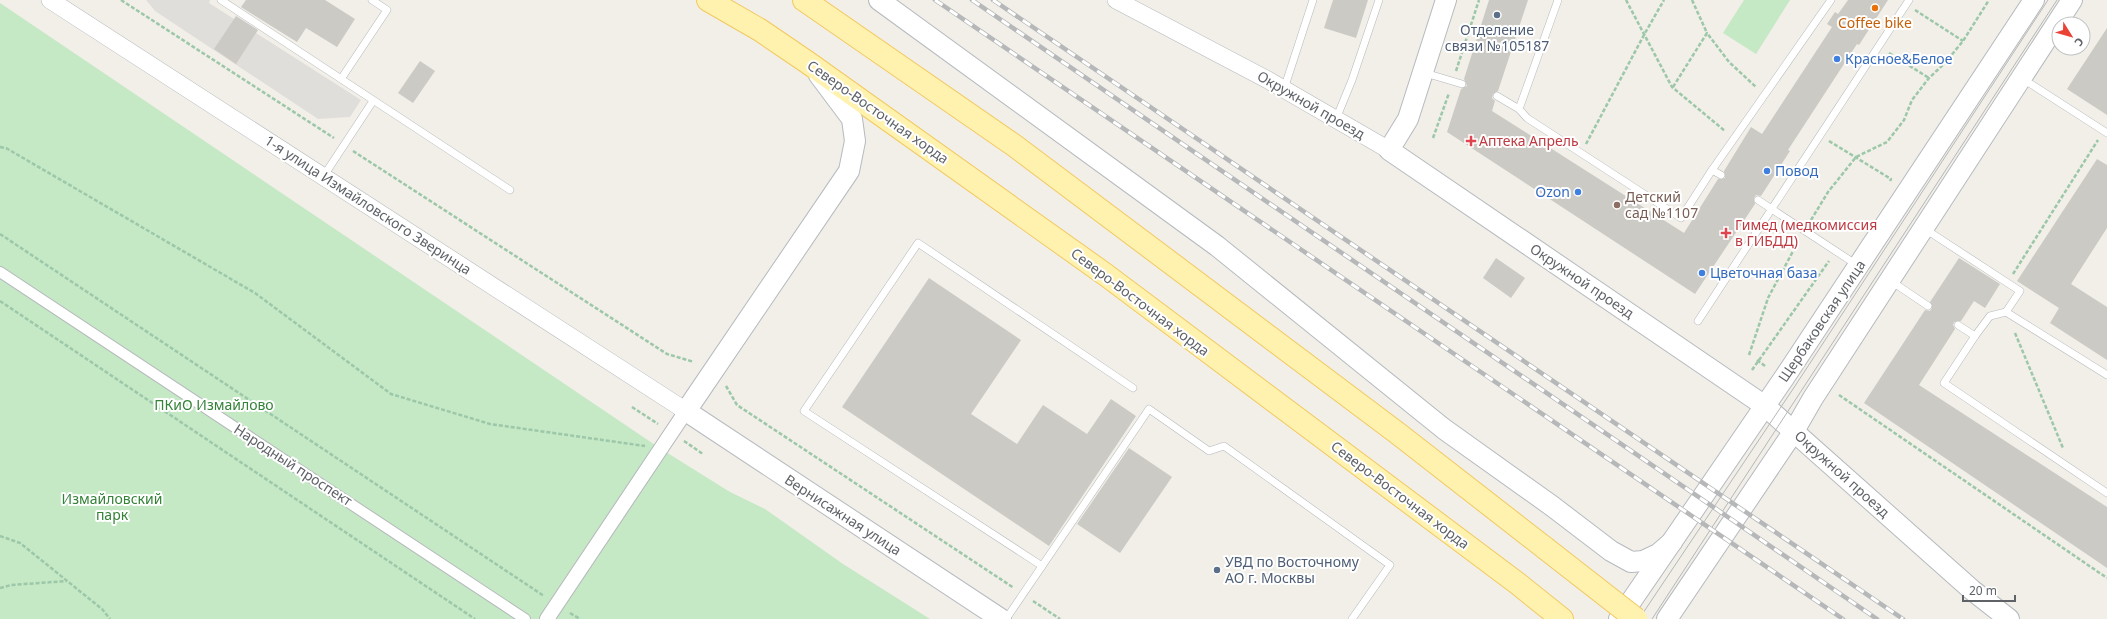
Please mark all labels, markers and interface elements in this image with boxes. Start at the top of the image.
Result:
marker: Coffee bike [1870,3,1880,13]
marker: Отделение связи №105187 [1492,10,1502,20]
place label: Coffee bike [1838,13,1912,32]
north arrow [2051,16,2091,56]
place label: Отделение связи №105187 [1445,20,1549,55]
text: С [2071,35,2088,50]
place label: Красное&Белое [1845,49,1953,68]
marker: Красное&Белое [1832,54,1842,64]
street label: Северо-Восточная хорда [804,55,953,168]
street label: Окружной проезд [1254,66,1369,143]
street label: 1-я улица Измайловского Зверинца [261,130,475,279]
place label: Аптека Апрель [1479,131,1579,150]
marker: Аптека Апрель [1466,136,1476,146]
place label: Повод [1775,161,1819,180]
marker: Повод [1762,166,1772,176]
place label: Ozon [1535,182,1570,201]
marker: Ozon [1573,187,1583,197]
place label: Детский сад №1107 [1625,187,1698,222]
marker: Детский сад №1107 [1612,200,1622,210]
place label: Гимед (медкомиссия в ГИБДД) [1735,215,1877,250]
marker: Гимед (медкомиссия в ГИБДД) [1720,227,1732,239]
street label: Окружной проезд [1527,239,1638,323]
street label: Северо-Восточная хорда [1067,243,1213,360]
street label: Щербаковская улица [1774,256,1870,385]
place label: Цветочная база [1710,263,1817,282]
marker: Цветочная база [1697,268,1707,278]
park label: ПКиО Измайлово [154,395,274,414]
street label: Народный проспект [231,419,356,510]
street label: Окружной проезд [1791,426,1894,522]
street label: Северо-Восточная хорда [1327,436,1473,553]
street label: Вернисажная улица [781,470,905,559]
park label: Измайловский парк [62,489,162,524]
place label: УВД по Восточному АО г. Москвы [1225,552,1360,587]
marker: УВД по Восточному АО г. Москвы [1212,565,1222,575]
scale bar [1963,577,2015,603]
text: 20 m [1969,582,1997,599]

